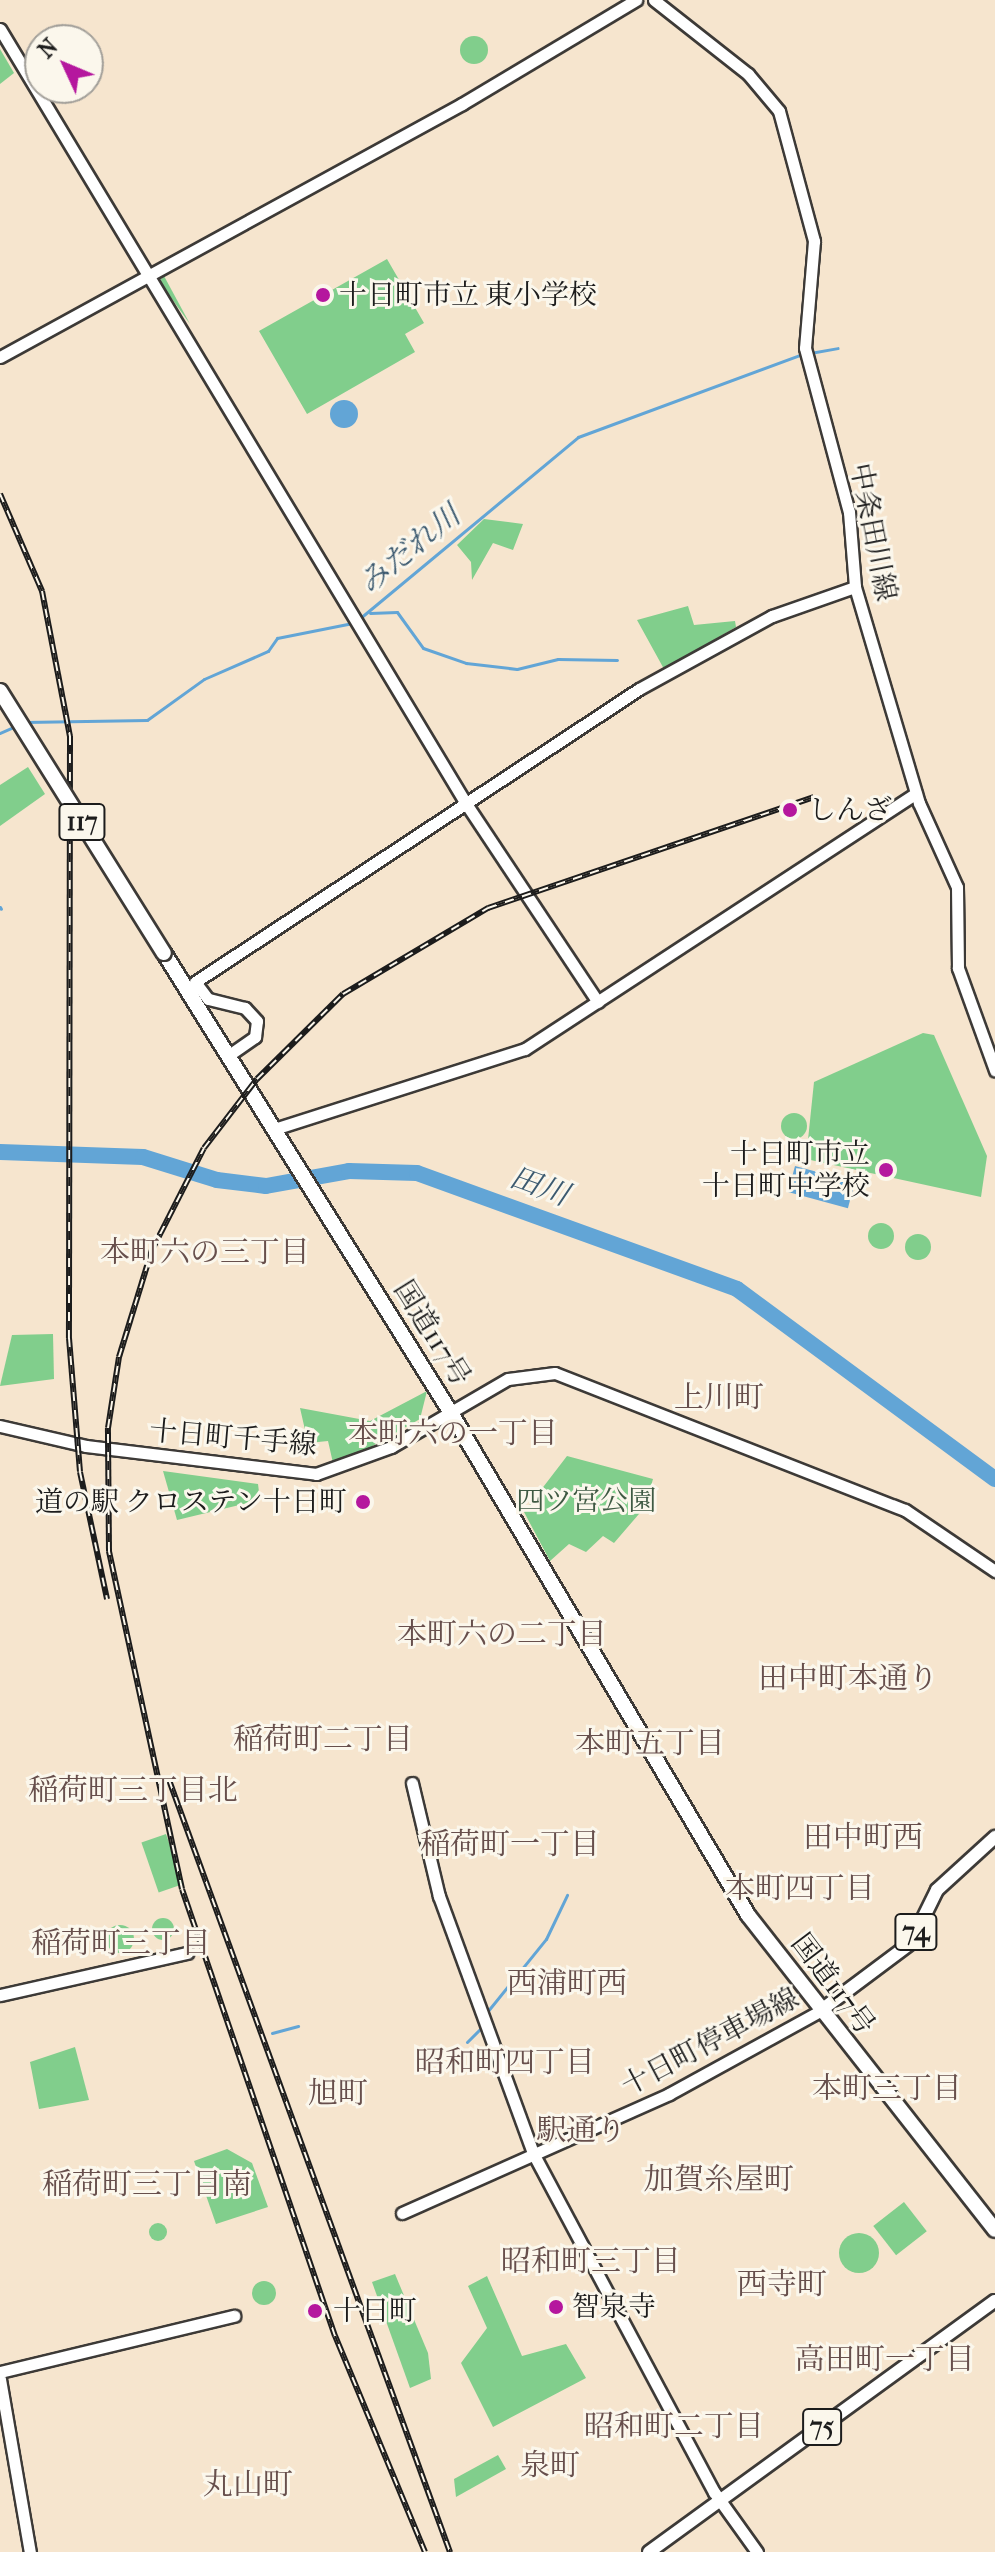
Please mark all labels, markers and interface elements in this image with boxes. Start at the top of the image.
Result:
north arrow [24,24,104,104]
text: N [33,34,63,64]
place label: 十日町市立 東小学校 [339,278,597,312]
marker: 十日町市立 東小学校 [314,286,332,304]
street label: 中条田川線 [843,460,903,604]
water label: みだれ川 [352,498,468,602]
place label: しんざ [808,793,892,827]
marker: しんざ [779,799,801,821]
road number: 117 [58,800,106,844]
place label: 十日町市立 十日町中学校 [702,1137,870,1203]
water label: 田川 [505,1160,573,1214]
marker: 十日町市立 十日町中学校 [877,1161,895,1179]
district label: 本町六の三丁目 [100,1235,310,1271]
street label: 国道117号 [387,1274,477,1392]
district label: 上川町 [674,1380,764,1416]
street label: 十日町千手線 [148,1414,318,1462]
district label: 本町六の一丁目 [348,1416,558,1452]
park label: 四ツ宮公園 [516,1484,656,1518]
place label: 道の駅 クロステン十日町 [33,1485,347,1519]
marker: 道の駅 クロステン十日町 [354,1493,372,1511]
district label: 本町六の二丁目 [397,1617,607,1653]
district label: 田中町本通り [758,1661,938,1697]
district label: 稲荷町二丁目 [233,1722,413,1758]
district label: 本町五丁目 [575,1726,725,1762]
district label: 稲荷町三丁目北 [28,1773,238,1809]
district label: 田中町西 [803,1820,923,1856]
district label: 稲荷町一丁目 [420,1827,600,1863]
district label: 本町四丁目 [725,1871,875,1907]
road number: 74 [894,1910,938,1954]
district label: 稲荷町三丁目 [31,1926,211,1962]
street label: 国道117号 [784,1927,882,2041]
district label: 西浦町西 [507,1966,627,2002]
street label: 十日町停車場線 [616,1981,804,2103]
district label: 昭和町四丁目 [415,2045,595,2081]
district label: 本町三丁目 [812,2071,962,2107]
district label: 旭町 [308,2076,368,2112]
district label: 駅通り [536,2113,626,2149]
district label: 加賀糸屋町 [644,2162,794,2198]
district label: 稲荷町三丁目南 [42,2167,252,2203]
district label: 昭和町三丁目 [501,2244,681,2280]
district label: 西寺町 [737,2267,827,2303]
place label: 智泉寺 [572,2290,656,2324]
place label: 十日町 [333,2294,417,2328]
marker: 智泉寺 [547,2298,565,2316]
marker: 十日町 [304,2300,326,2322]
district label: 高田町一丁目 [795,2342,975,2378]
road number: 75 [802,2405,842,2449]
district label: 昭和町二丁目 [584,2409,764,2445]
district label: 泉町 [520,2448,580,2484]
district label: 丸山町 [203,2467,293,2503]

